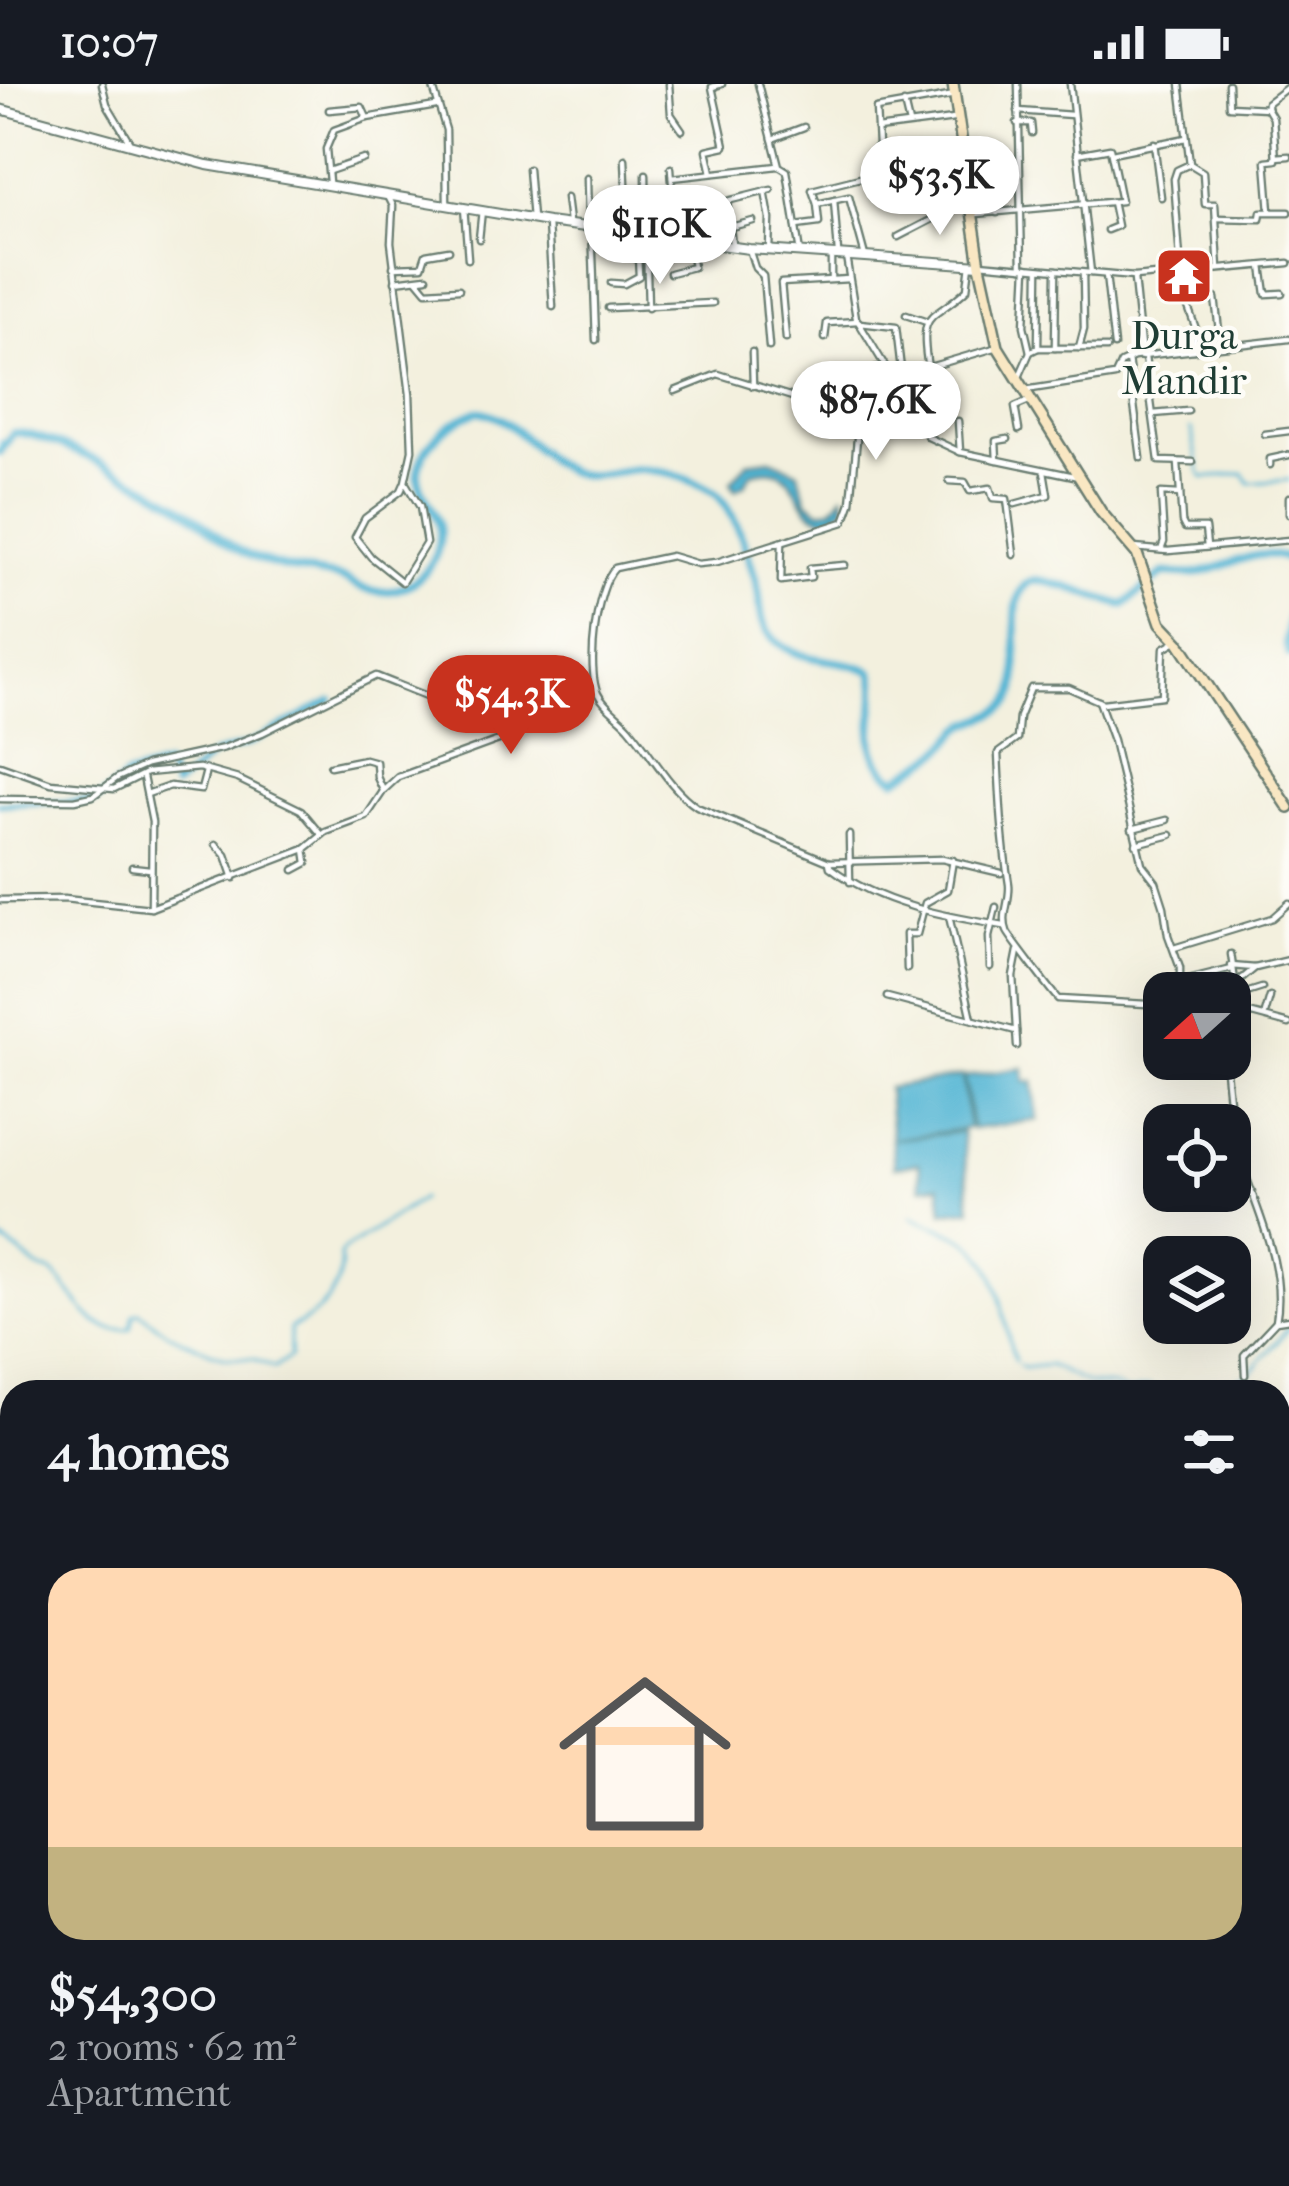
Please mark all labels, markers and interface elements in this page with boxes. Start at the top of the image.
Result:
text: 10:07 [60,16,158,69]
pin: $53.5K [842,136,1038,238]
text: $53.5K [887,152,993,198]
pin: $110K [576,185,744,287]
text: $110K [611,201,709,247]
temple icon: Durga Mandir [1153,245,1215,307]
place label: Durga Mandir [1121,313,1247,404]
pin: $87.6K [778,361,974,463]
text: $87.6K [818,377,934,423]
pin: $54.3K [413,655,609,757]
text: $54.3K [454,671,568,717]
north arrow [1143,972,1251,1080]
map controls [1143,972,1251,1344]
button: locate [1143,1104,1251,1212]
button: layers [1143,1236,1251,1344]
icon: filters [1176,1419,1242,1485]
text: 4 homes [48,1422,229,1482]
icon: home [537,1646,753,1862]
text: $54,300 [48,1964,217,2024]
text: 2 rooms · 62 m² [48,2024,297,2070]
text: Apartment [48,2070,231,2116]

